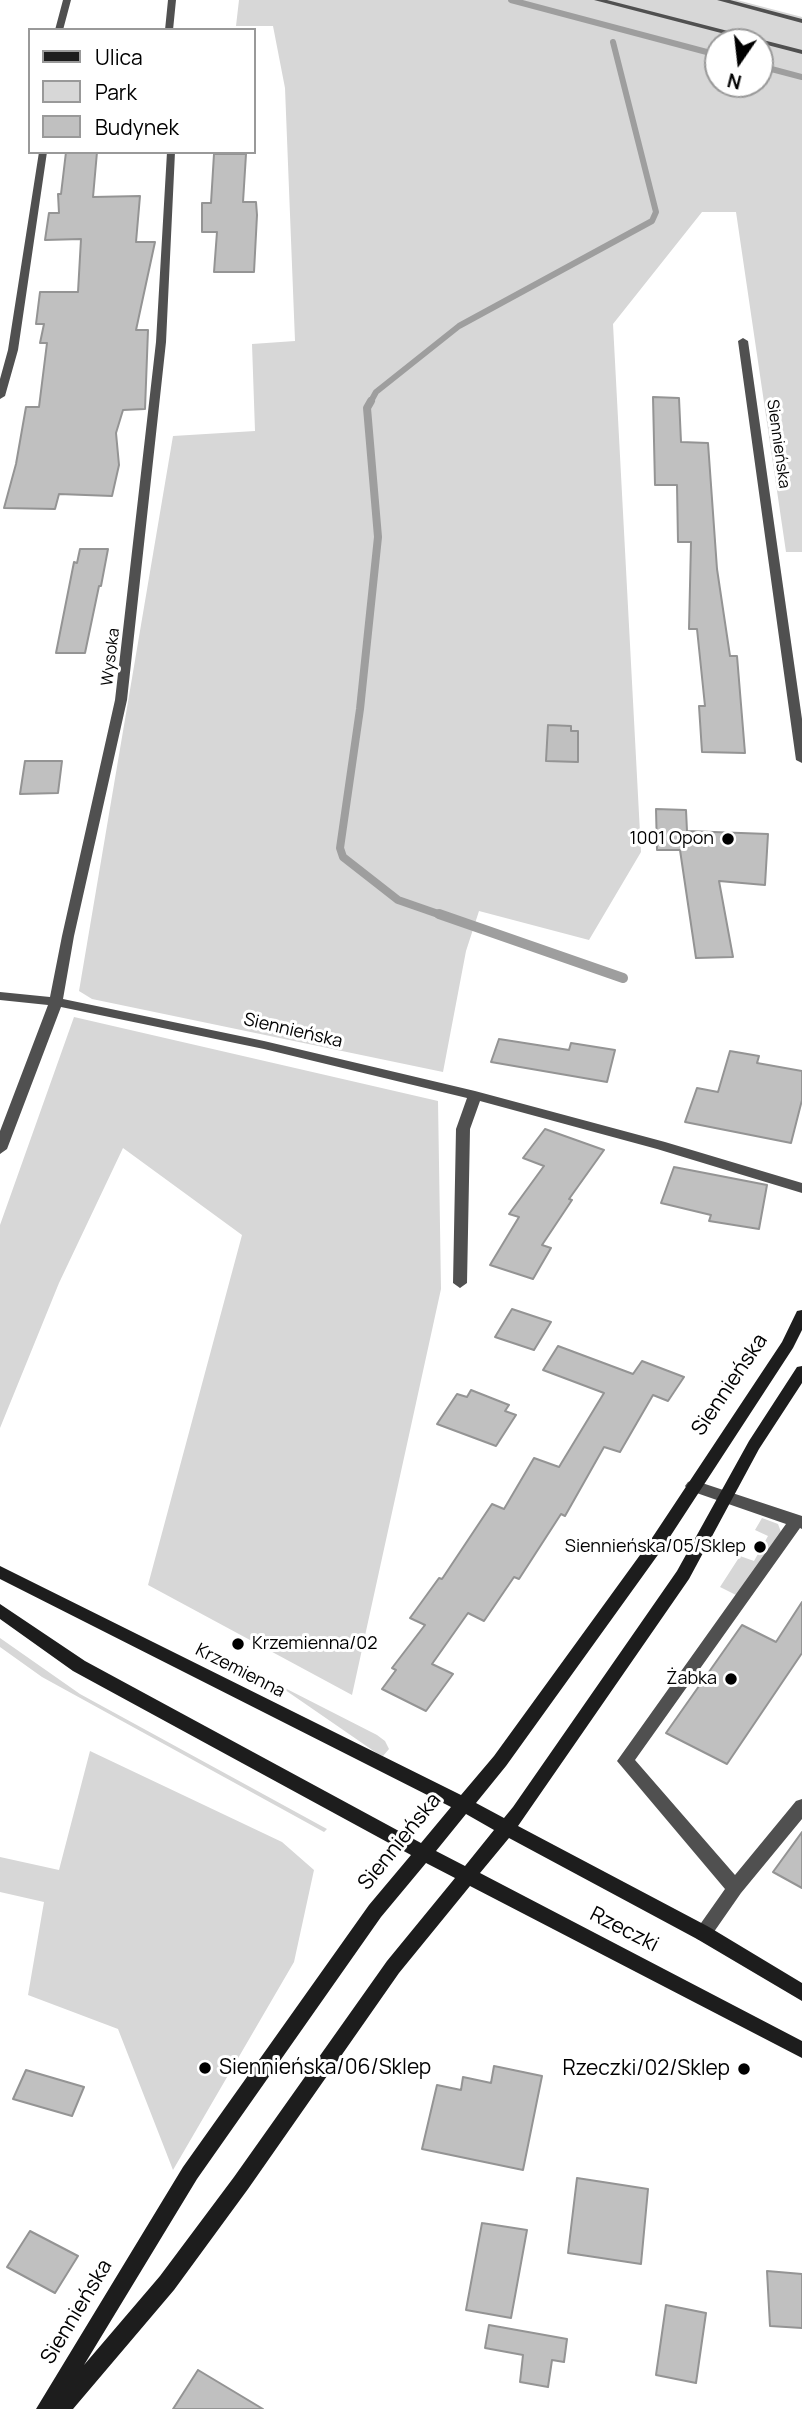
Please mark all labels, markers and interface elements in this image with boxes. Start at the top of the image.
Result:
legend [28,28,256,154]
north arrow [704,28,774,98]
text: Ulica [95,43,143,71]
text: N [725,67,744,96]
text: Park [95,78,137,106]
text: Budynek [95,113,179,141]
street label: Siennieńska [762,398,794,490]
street label: Wysoka [98,627,124,687]
place label: 1001 Opon [629,828,714,850]
marker: 1001 Opon [720,831,736,847]
street label: Siennieńska [241,1009,345,1053]
street label: Siennieńska [687,1329,773,1441]
place label: Siennieńska/05/Sklep [565,1536,746,1558]
marker: Siennieńska/05/Sklep [752,1539,768,1555]
place label: Krzemienna/02 [252,1633,378,1655]
marker: Krzemienna/02 [230,1636,246,1652]
street label: Krzemienna [192,1639,288,1703]
place label: Żabka [666,1668,717,1690]
marker: Żabka [723,1671,739,1687]
street label: Siennieńska [353,1788,447,1896]
street label: Rzeczki [585,1902,663,1958]
place label: Siennieńska/06/Sklep [219,2055,431,2081]
place label: Rzeczki/02/Sklep [562,2056,730,2082]
marker: Siennieńska/06/Sklep [197,2060,213,2076]
marker: Rzeczki/02/Sklep [736,2061,752,2077]
street label: Siennieńska [36,2255,118,2369]

